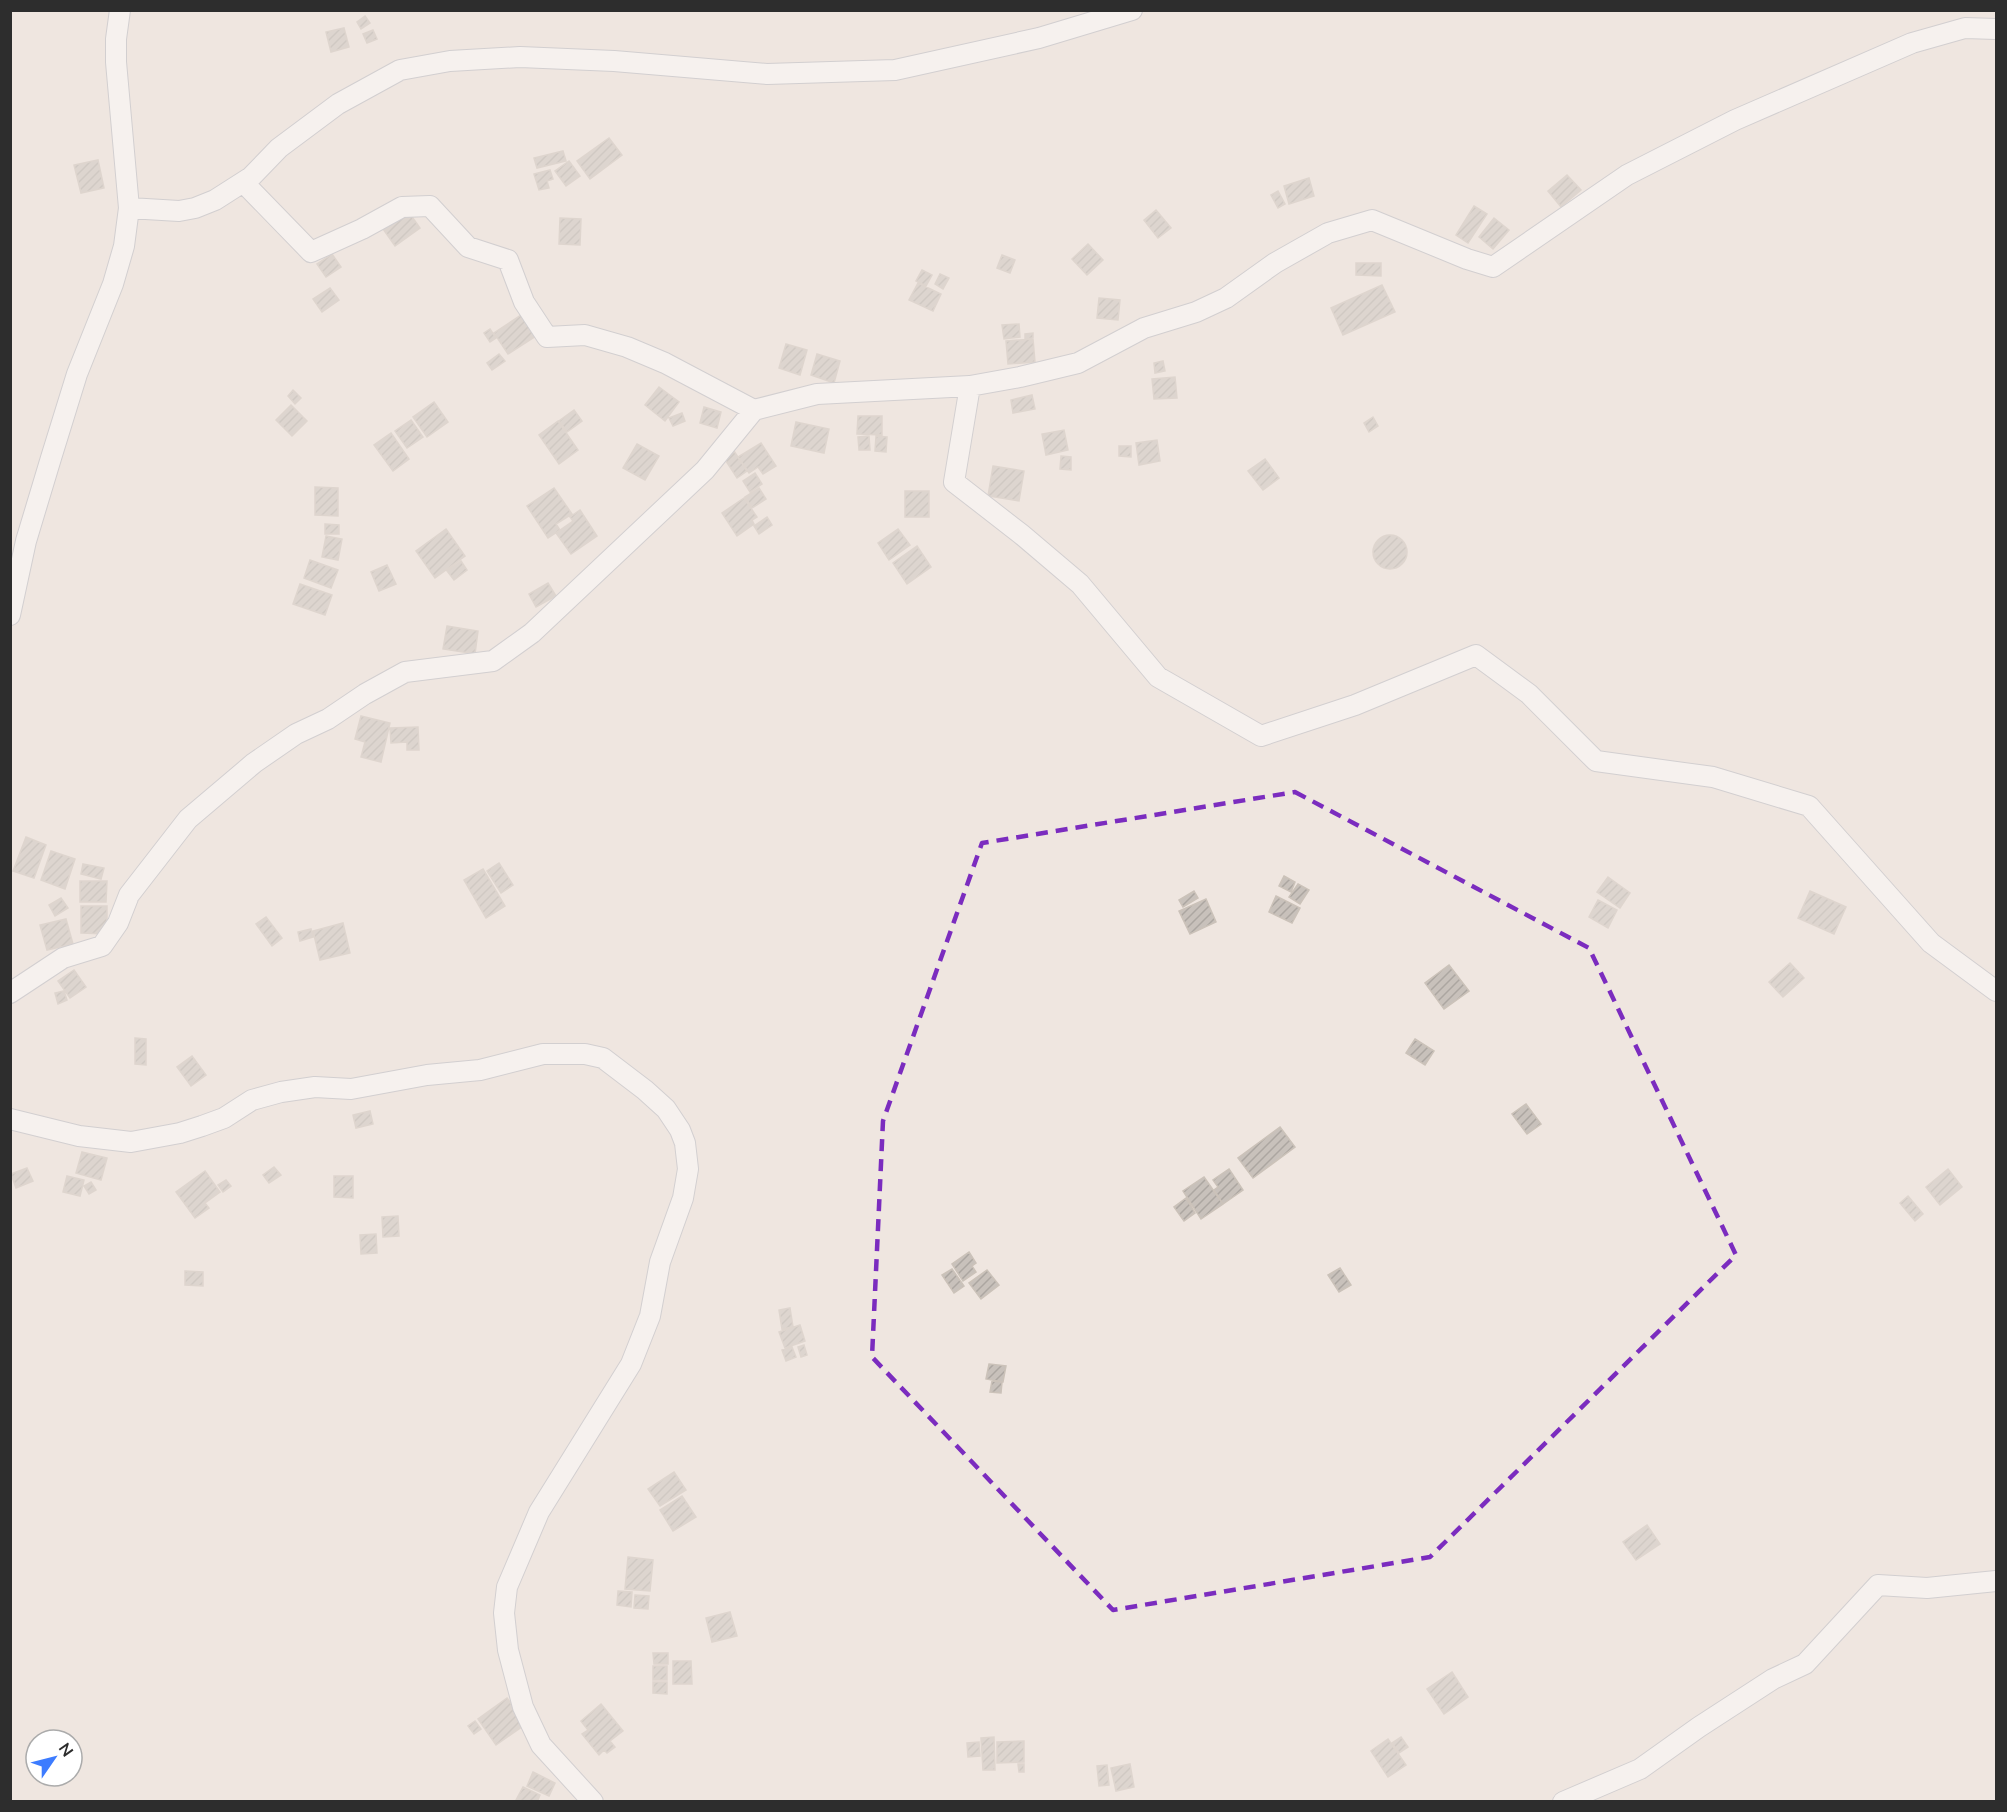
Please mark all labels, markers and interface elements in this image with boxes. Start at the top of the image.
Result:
north arrow [24,1728,84,1788]
text: N [55,1739,78,1760]

